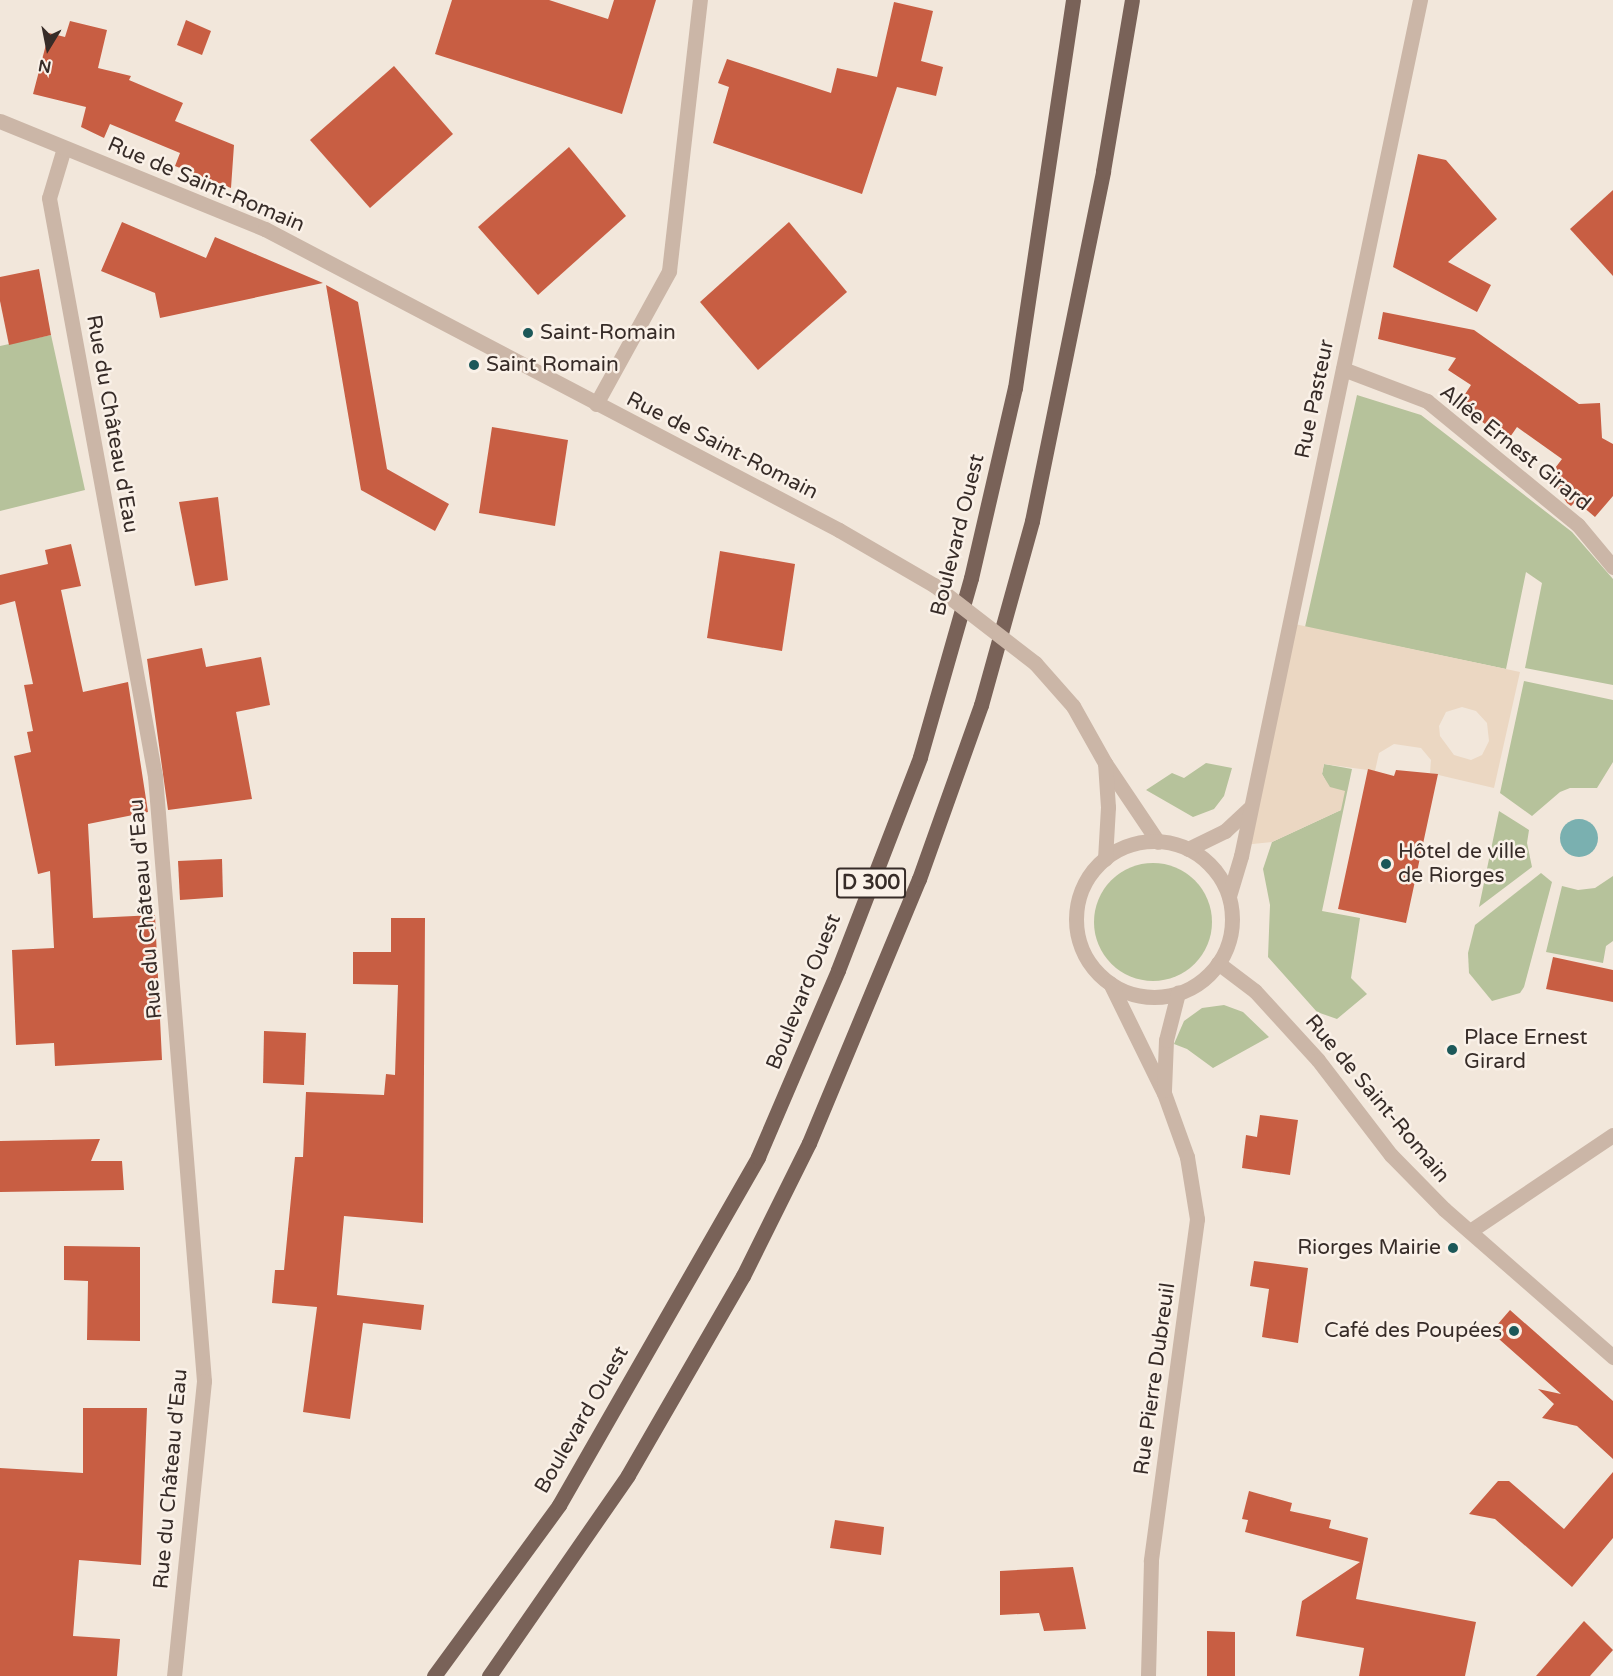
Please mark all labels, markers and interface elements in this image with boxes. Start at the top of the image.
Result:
north arrow [18,18,78,78]
text: N [37,55,53,77]
street label: Rue de Saint-Romain [104,132,308,238]
street label: Rue du Château d'Eau [80,313,144,535]
place label: Saint-Romain [540,320,676,346]
marker: Saint-Romain [521,326,535,340]
street label: Rue Pasteur [1290,337,1340,461]
place label: Saint Romain [486,352,619,378]
marker: Saint Romain [467,358,481,372]
street label: Allée Ernest Girard [1435,379,1595,517]
street label: Rue de Saint-Romain [622,387,822,505]
street label: Boulevard Ouest [926,451,990,619]
street label: Rue du Château d'Eau [124,798,168,1020]
place label: Hôtel de ville de Riorges [1398,839,1526,889]
marker: Hôtel de ville de Riorges [1379,857,1393,871]
road number: D 300 [835,866,907,900]
street label: Boulevard Ouest [761,910,847,1074]
street label: Rue de Saint-Romain [1299,1010,1455,1188]
place label: Place Ernest Girard [1464,1025,1587,1075]
marker: Place Ernest Girard [1445,1043,1459,1057]
place label: Riorges Mairie [1297,1235,1441,1261]
marker: Riorges Mairie [1446,1241,1460,1255]
street label: Rue Pierre Dubreuil [1129,1281,1181,1477]
place label: Café des Poupées [1324,1318,1502,1344]
marker: Café des Poupées [1507,1324,1521,1338]
street label: Boulevard Ouest [530,1342,634,1498]
street label: Rue du Château d'Eau [149,1368,193,1590]

